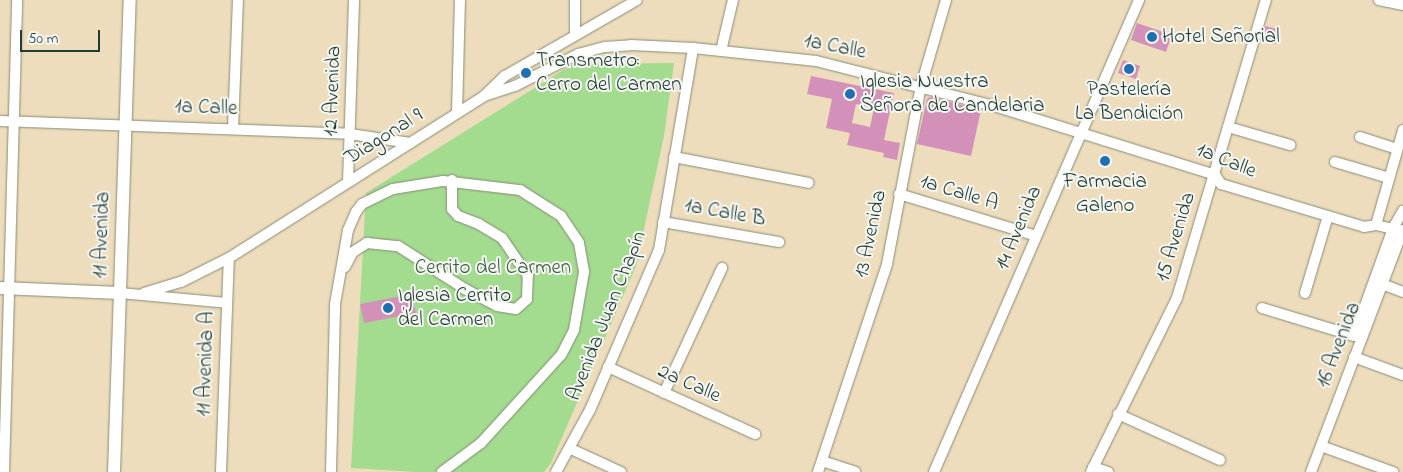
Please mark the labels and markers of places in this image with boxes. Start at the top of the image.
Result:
place label: Hotel Señorial [1162,24,1280,50]
marker: Hotel Señorial [1146,31,1158,43]
place label: Transmetro: Cerro del Carmen [536,48,682,98]
marker: Pastelería La Bendición [1123,63,1135,75]
marker: Transmetro: Cerro del Carmen [520,67,532,79]
place label: Iglesia Nuestra Señora de Candelaria [860,69,1045,119]
place label: Pastelería La Bendición [1075,77,1183,127]
marker: Iglesia Nuestra Señora de Candelaria [844,88,856,100]
marker: Farmacia Galeno [1099,155,1111,167]
place label: Farmacia Galeno [1063,169,1147,219]
place label: Iglesia Cerrito del Carmen [398,283,511,333]
marker: Iglesia Cerrito del Carmen [382,302,394,314]

